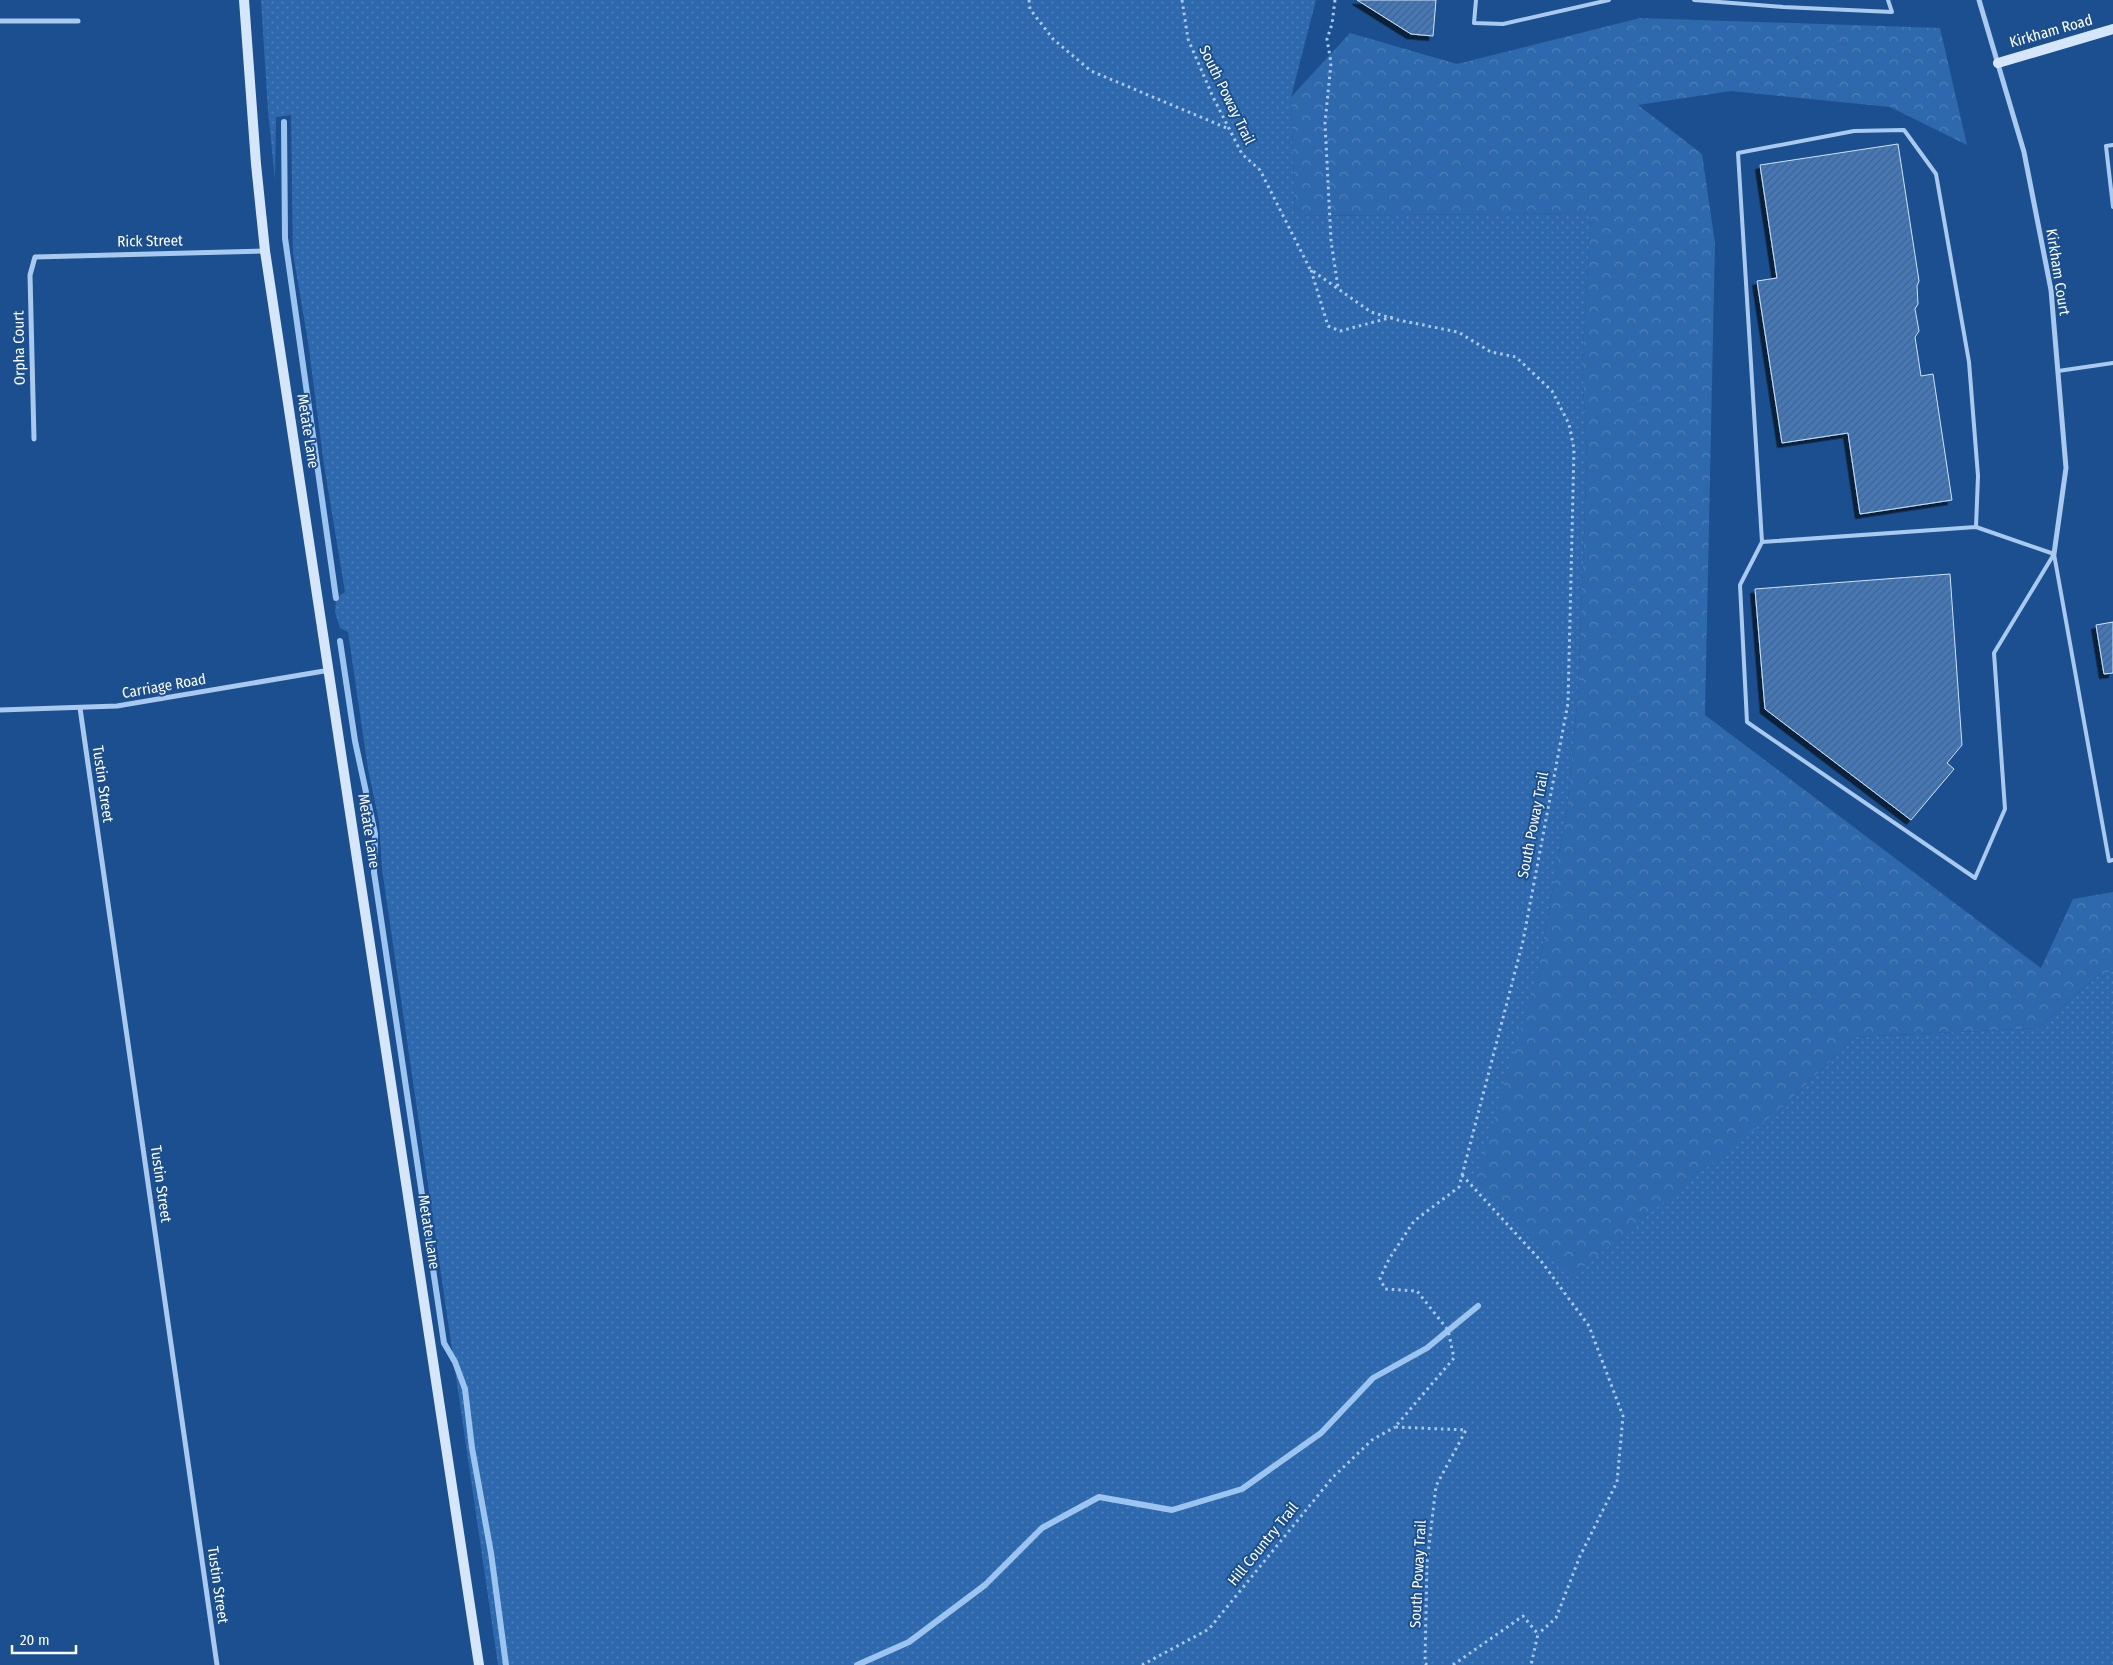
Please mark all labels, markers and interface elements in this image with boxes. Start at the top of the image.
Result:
street label: Kirkham Road [2007,11,2095,51]
street label: South Poway Trail [1195,42,1259,148]
street label: Kirkham Court [2042,227,2074,317]
street label: Rick Street [117,231,183,251]
street label: Orpha Court [9,310,29,385]
street label: Metate Lane [293,393,323,469]
street label: Carriage Road [121,670,207,702]
street label: Tustin Street [89,744,117,824]
street label: South Poway Trail [1514,770,1552,880]
street label: Metate Lane [354,793,384,869]
street label: Tustin Street [147,1144,175,1224]
street label: Metate Lane [414,1194,444,1270]
street label: Hill Country Trail [1224,1499,1302,1589]
street label: South Poway Trail [1406,1520,1430,1628]
street label: Tustin Street [204,1545,232,1625]
scale bar [12,1622,76,1654]
text: 20 m [20,1631,50,1649]

